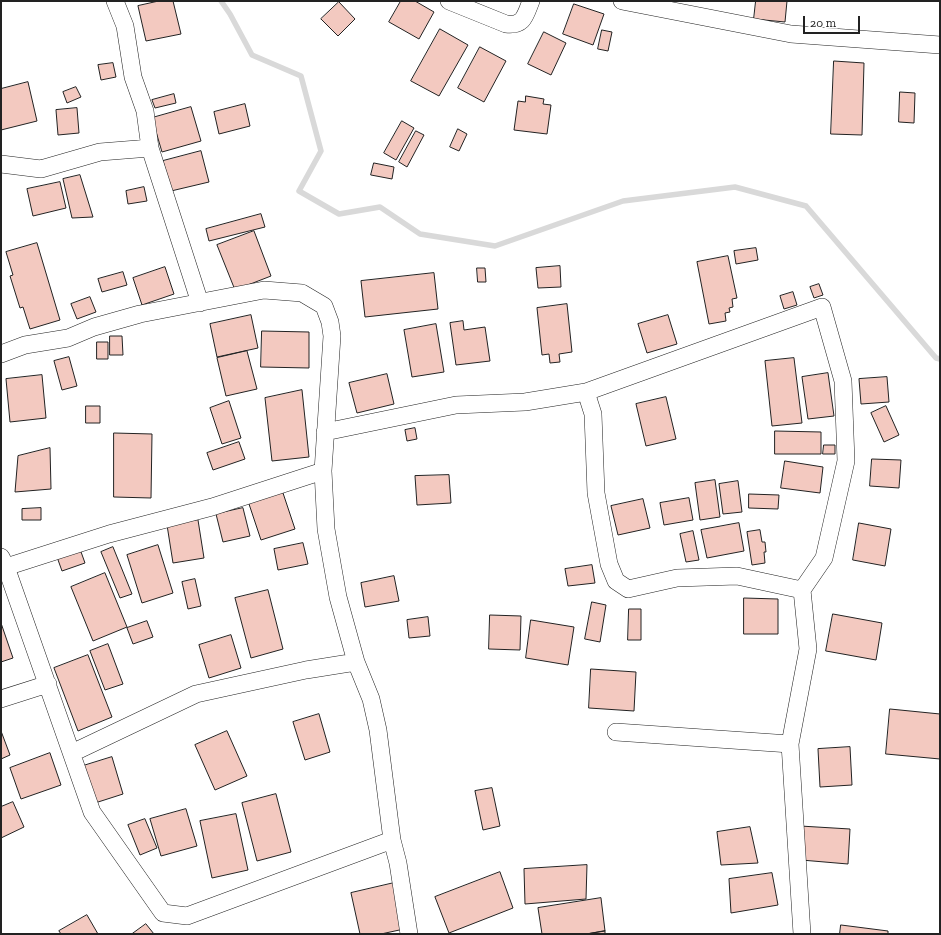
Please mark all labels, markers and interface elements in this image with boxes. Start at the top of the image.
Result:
scale bar [805,8,862,34]
text: 20 m [810,16,836,30]

